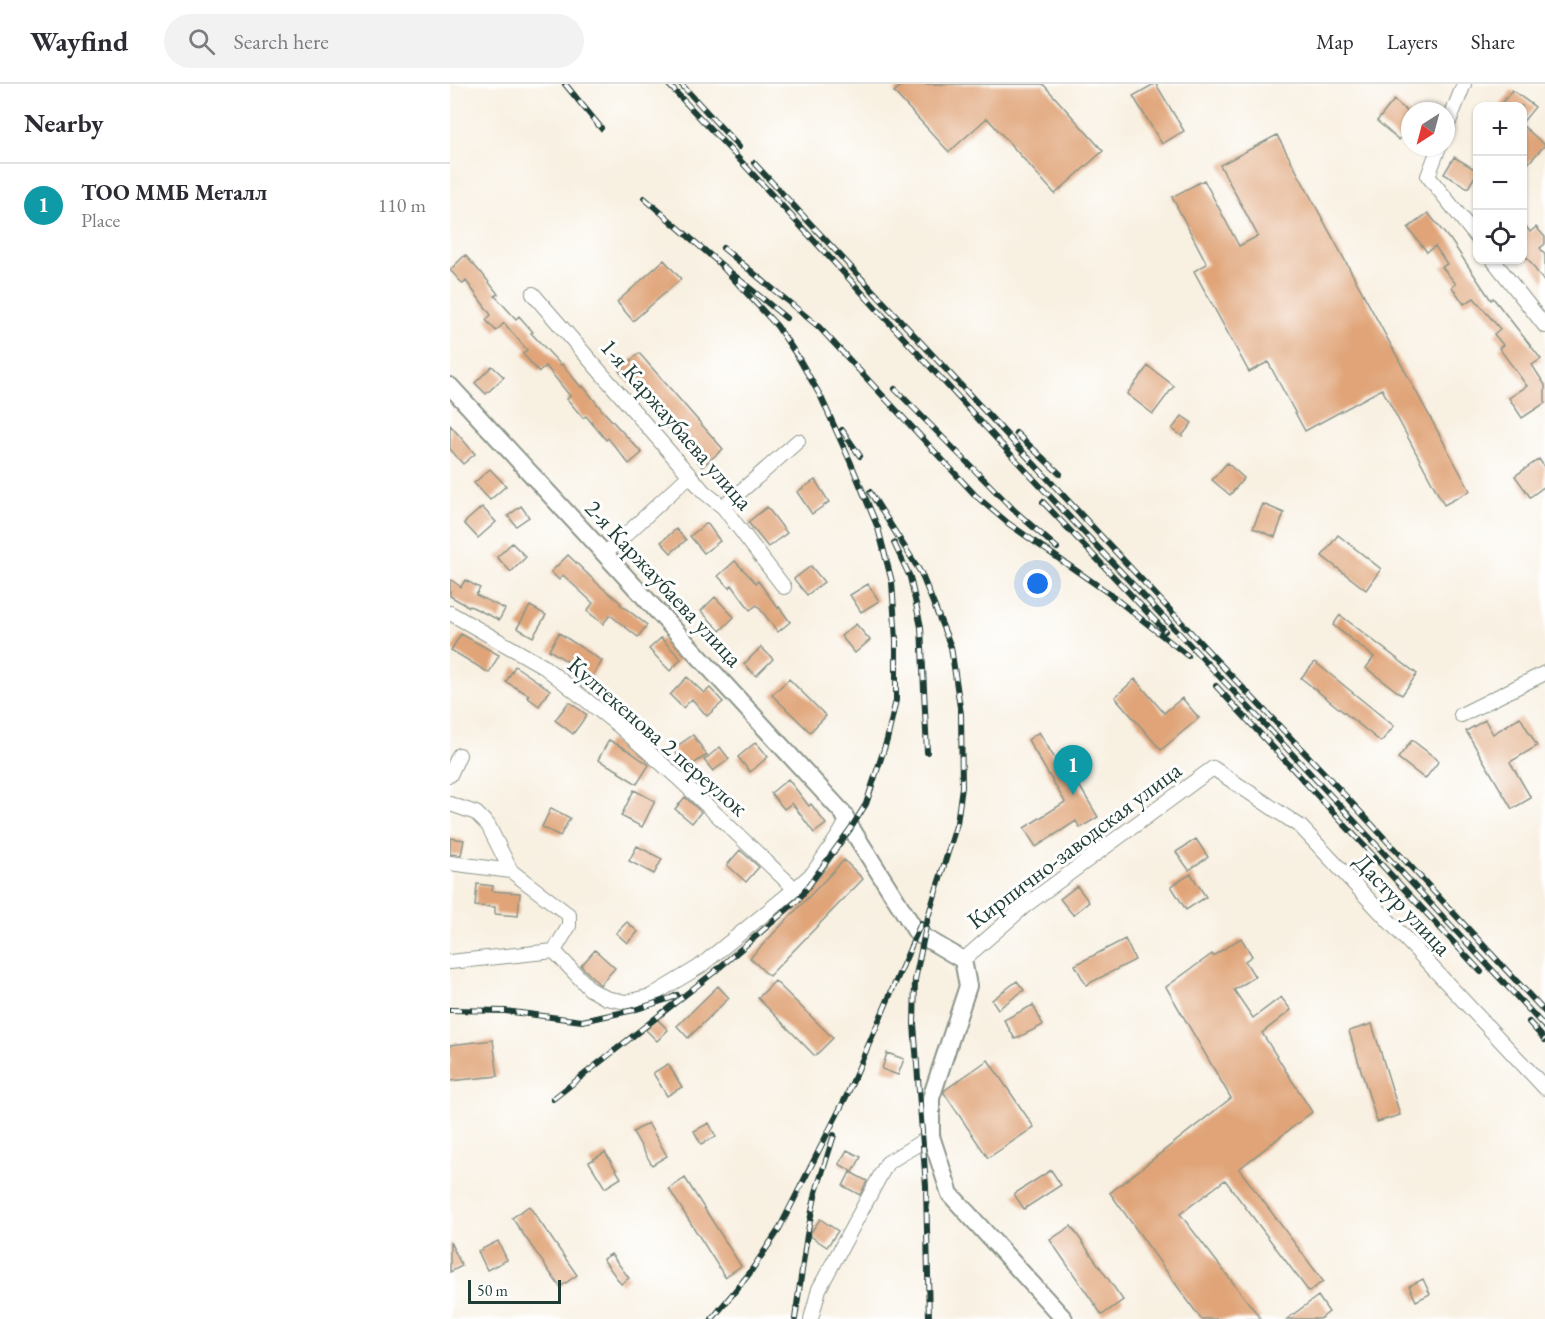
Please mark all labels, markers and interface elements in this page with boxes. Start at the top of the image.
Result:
search box [164,14,584,68]
text: Wayfind [30,23,128,59]
icon: search [185,25,218,58]
text: Search here [233,27,329,56]
text: Map [1316,28,1354,55]
text: Layers [1387,28,1438,55]
text: Share [1471,28,1515,55]
north arrow [1401,102,1455,156]
map controls [1473,102,1527,264]
button: + [1473,102,1527,156]
text: Nearby [24,106,104,140]
button: − [1473,156,1527,210]
text: ТОО ММБ Металл [81,178,267,207]
text: 1 [38,192,49,218]
text: 110 m [378,192,426,218]
text: Place [81,207,120,233]
button: locate [1473,210,1527,264]
street label: 1-я Каржаубаева улица [594,332,760,517]
street label: 2-я Каржаубаева улица [578,493,750,673]
your location [1023,569,1052,598]
street label: Култекенова 2 переулок [561,649,755,823]
pin: 1 [1054,746,1092,795]
street label: Кирпично-заводская улица [961,754,1188,936]
street label: Дастур улица [1347,846,1459,962]
scale bar [468,1277,561,1304]
text: 50 m [477,1280,508,1301]

